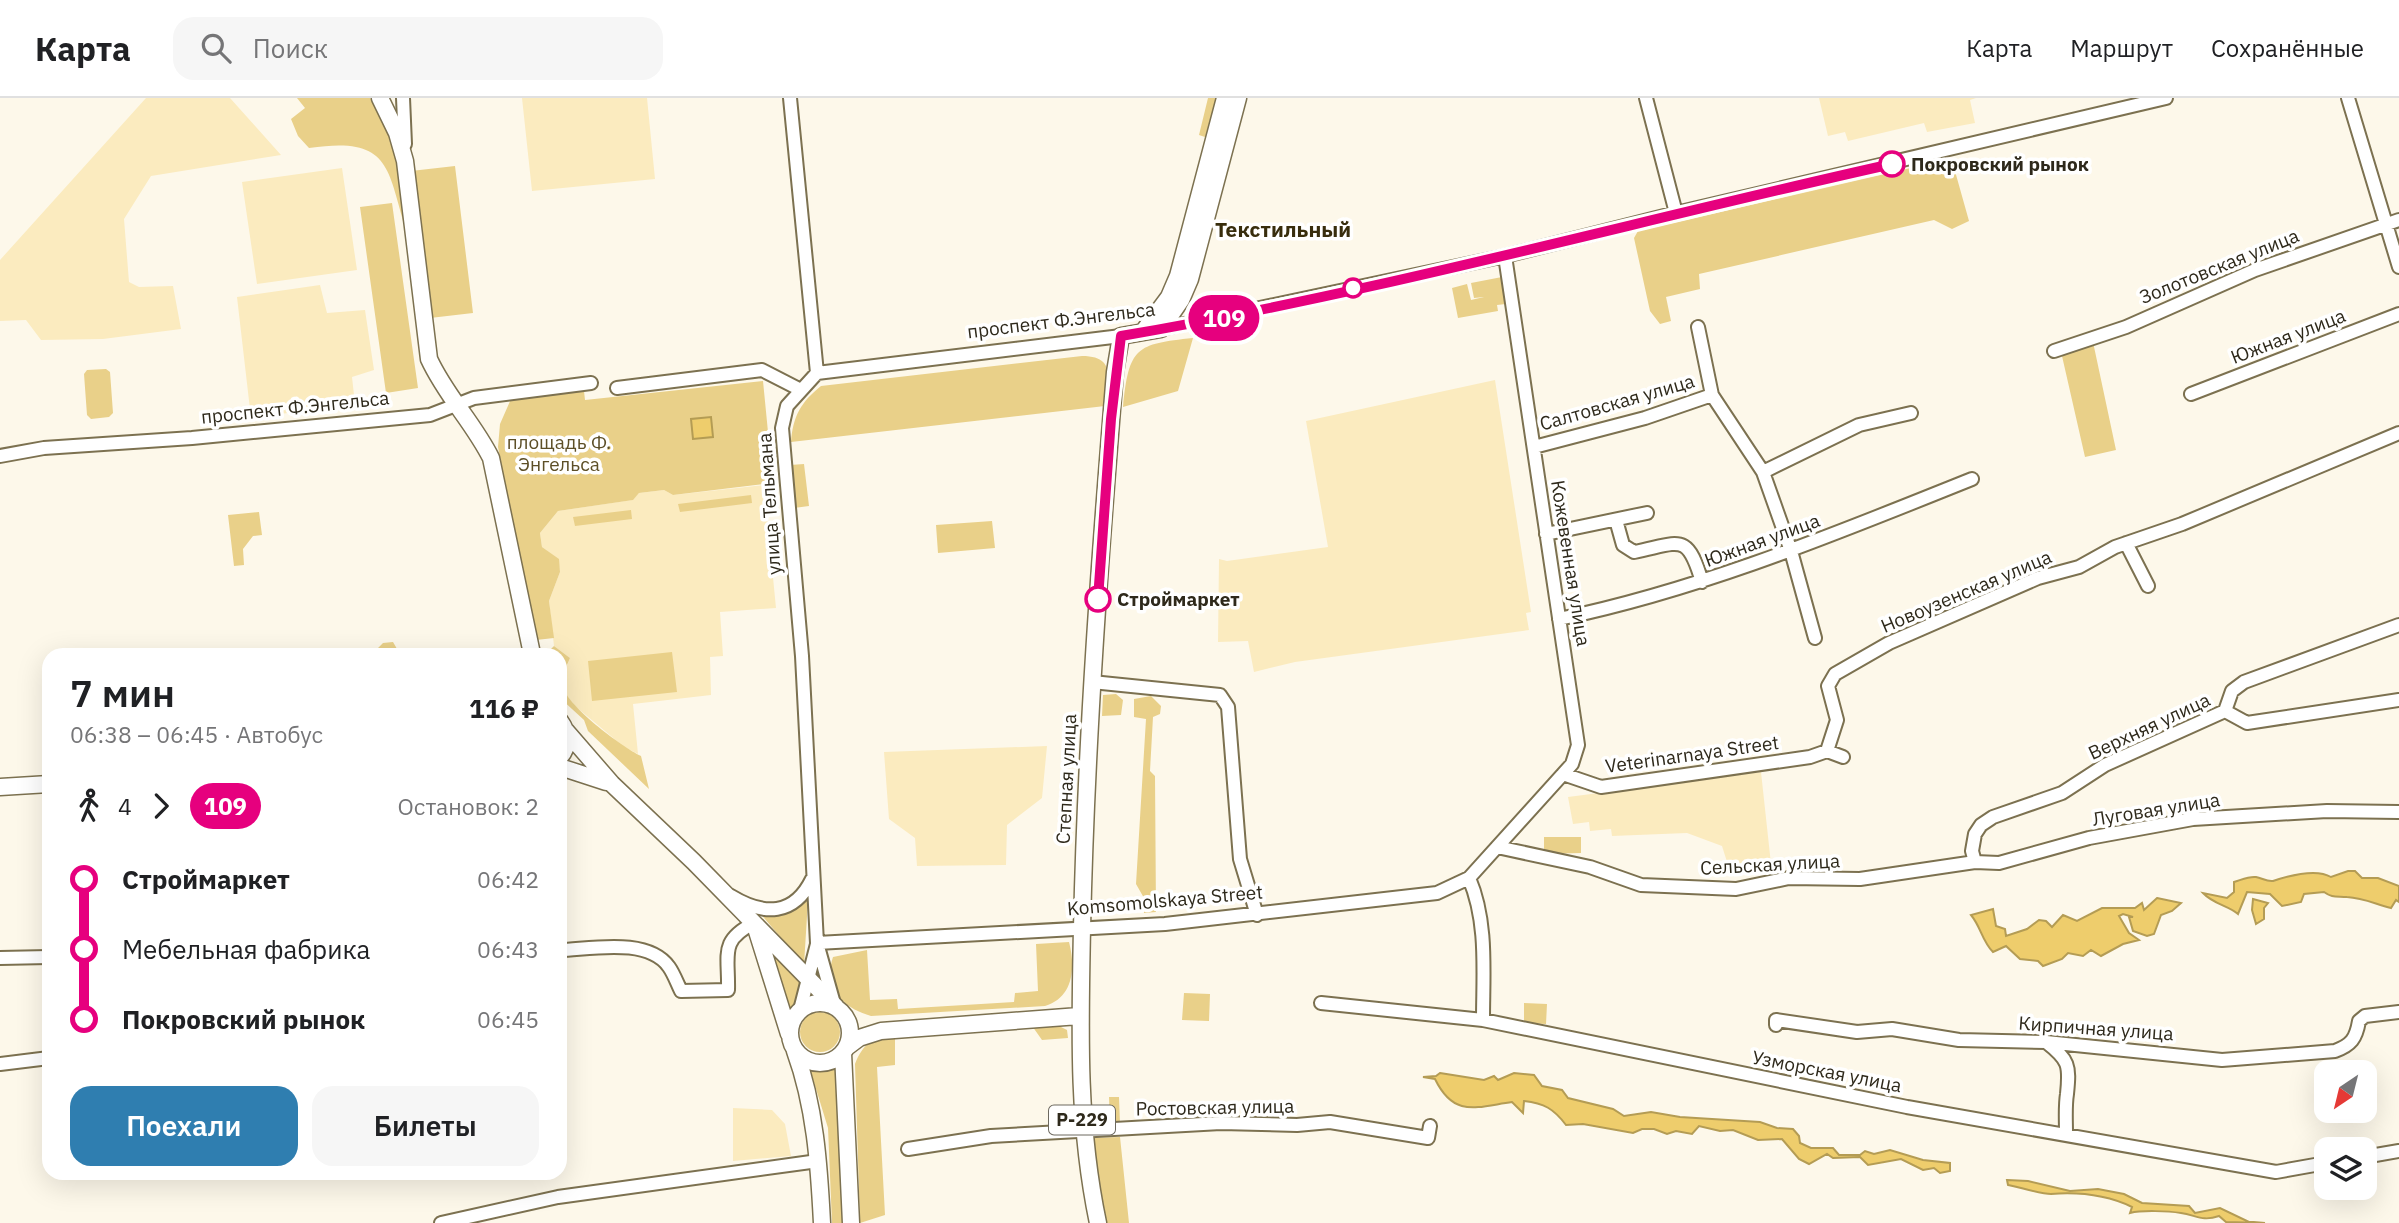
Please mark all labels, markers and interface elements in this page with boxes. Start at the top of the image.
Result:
search box [173,17,663,80]
text: Карта [35,27,131,70]
icon: search [197,29,235,67]
text: Поиск [253,31,328,65]
text: Карта [1966,32,2032,64]
text: Маршрут [2070,32,2173,64]
text: Сохранённые [2211,32,2364,64]
marker: Покровский рынок [1879,151,1905,177]
place label: Покровский рынок [1911,152,2089,176]
district label: Текстильный [1215,215,1351,243]
street label: Золотовская улица [2136,223,2302,309]
unlabelled marker [1343,278,1363,298]
line badge: 109 [1184,295,1264,341]
street label: проспект Ф.Энгельса [966,297,1156,343]
text: 109 [1202,302,1246,334]
street label: Южная улица [2227,303,2349,369]
street label: Салтовская улица [1537,368,1697,436]
street label: проспект Ф.Энгельса [200,385,390,429]
park label: площадь Ф. Энгельса [507,430,611,476]
street label: улица Тельмана [752,432,786,576]
street label: Кожевенная улица [1546,478,1596,648]
street label: Южная улица [1701,508,1823,572]
street label: Новоузенская улица [1877,544,2055,638]
marker: Строймаркет [1085,586,1111,612]
place label: Строймаркет [1117,587,1240,611]
text: 7 мин [70,668,175,717]
street label: Верхняя улица [2084,687,2214,765]
text: 116 ₽ [469,691,539,725]
street label: Степная улица [1051,713,1081,845]
text: 06:38 – 06:45 · Автобус [70,719,323,749]
street label: Veterinarnaya Street [1604,730,1780,778]
icon: walk [70,787,108,825]
icon: forward [142,787,180,825]
street label: Луговая улица [2090,787,2222,831]
text: 109 [204,790,247,822]
text: 4 [118,791,132,821]
text: Остановок: 2 [398,791,539,821]
street label: Сельская улица [1699,848,1841,880]
text: Строймаркет [122,862,290,896]
text: 06:42 [477,864,539,894]
street label: Komsomolskaya Street [1066,879,1264,921]
text: Мебельная фабрика [122,932,370,966]
text: 06:43 [477,934,539,964]
text: Покровский рынок [122,1002,365,1036]
text: 06:45 [477,1004,539,1034]
street label: Кирпичная улица [2018,1011,2174,1045]
street label: Узморская улица [1750,1045,1904,1097]
north arrow [2314,1060,2376,1124]
map controls [2314,1060,2377,1200]
button: Поехали [70,1086,298,1166]
button: Билеты [312,1086,539,1166]
street label: Ростовская улица [1135,1094,1295,1120]
road number: Р-229 [1049,1105,1115,1134]
button: layers [2314,1137,2377,1200]

